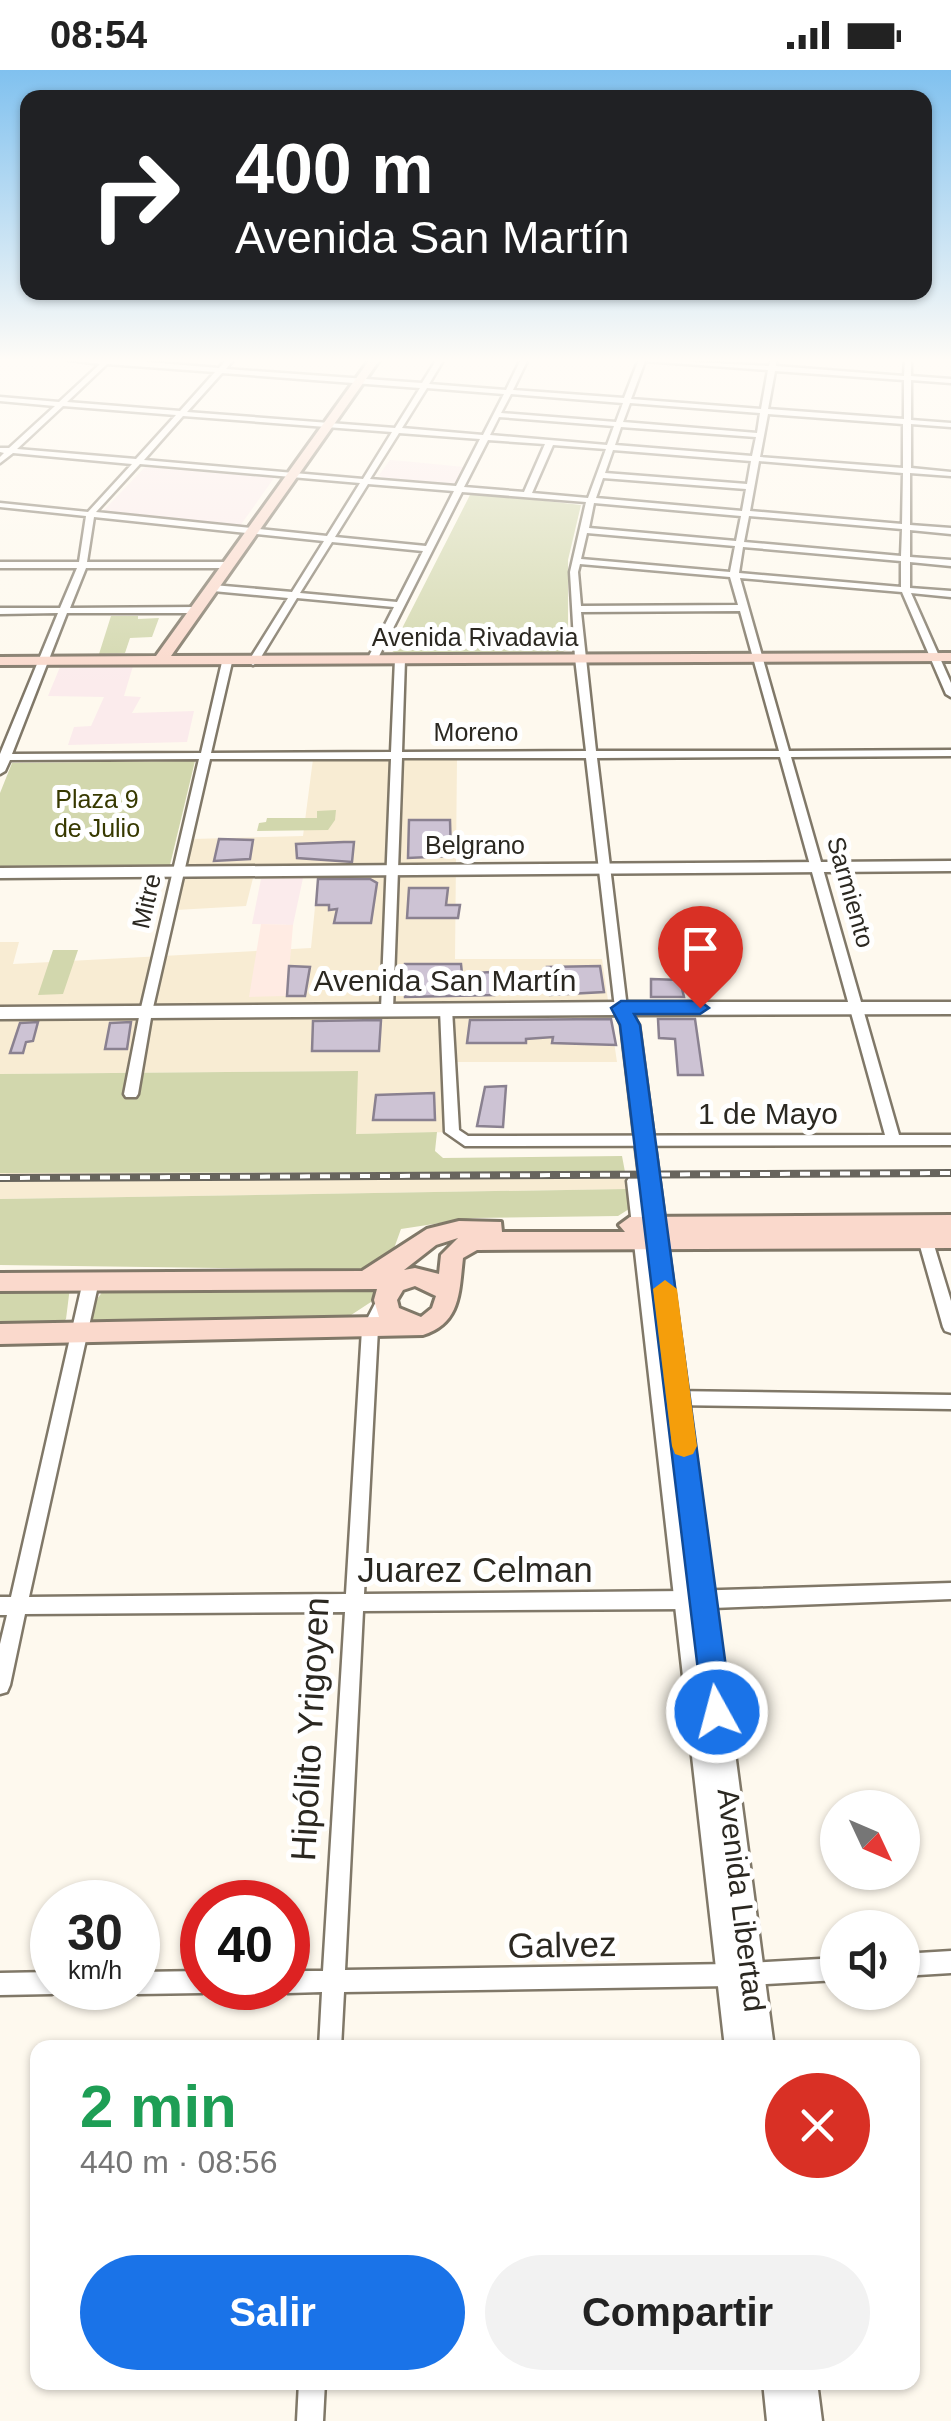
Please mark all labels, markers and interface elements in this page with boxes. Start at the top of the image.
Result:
text: 08:54 [50,14,147,56]
icon: right [70,130,200,260]
text: 400 m [235,130,433,208]
text: Avenida San Martín [235,212,629,263]
street label: Avenida Rivadavia [372,623,578,651]
street label: Moreno [434,718,518,746]
park label: Plaza 9 de Julio [54,785,140,842]
street label: Belgrano [425,831,525,859]
street label: Sarmiento [822,833,880,951]
street label: Mitre [126,871,166,931]
pin [658,906,743,1009]
icon: arrive [673,921,728,976]
street label: Avenida San Martín [314,964,576,997]
street label: 1 de Mayo [698,1097,838,1130]
street label: Juarez Celman [357,1550,593,1589]
street label: Hipólito Yrigoyen [283,1596,336,1862]
position arrow [665,1660,769,1764]
street label: Avenida Libertad [711,1786,772,2013]
north arrow [820,1790,920,1890]
map controls [820,1790,920,2010]
speed limit sign: 40 [180,1880,310,2010]
text: 30 [67,1905,123,1961]
button: sound [820,1910,920,2010]
street label: Galvez [507,1924,617,1965]
text: km/h [68,1956,122,1984]
text: 2 min [80,2073,237,2140]
button: close [765,2073,870,2178]
text: 440 m · 08:56 [80,2144,277,2180]
button: Salir [80,2255,465,2370]
button: Compartir [485,2255,870,2370]

